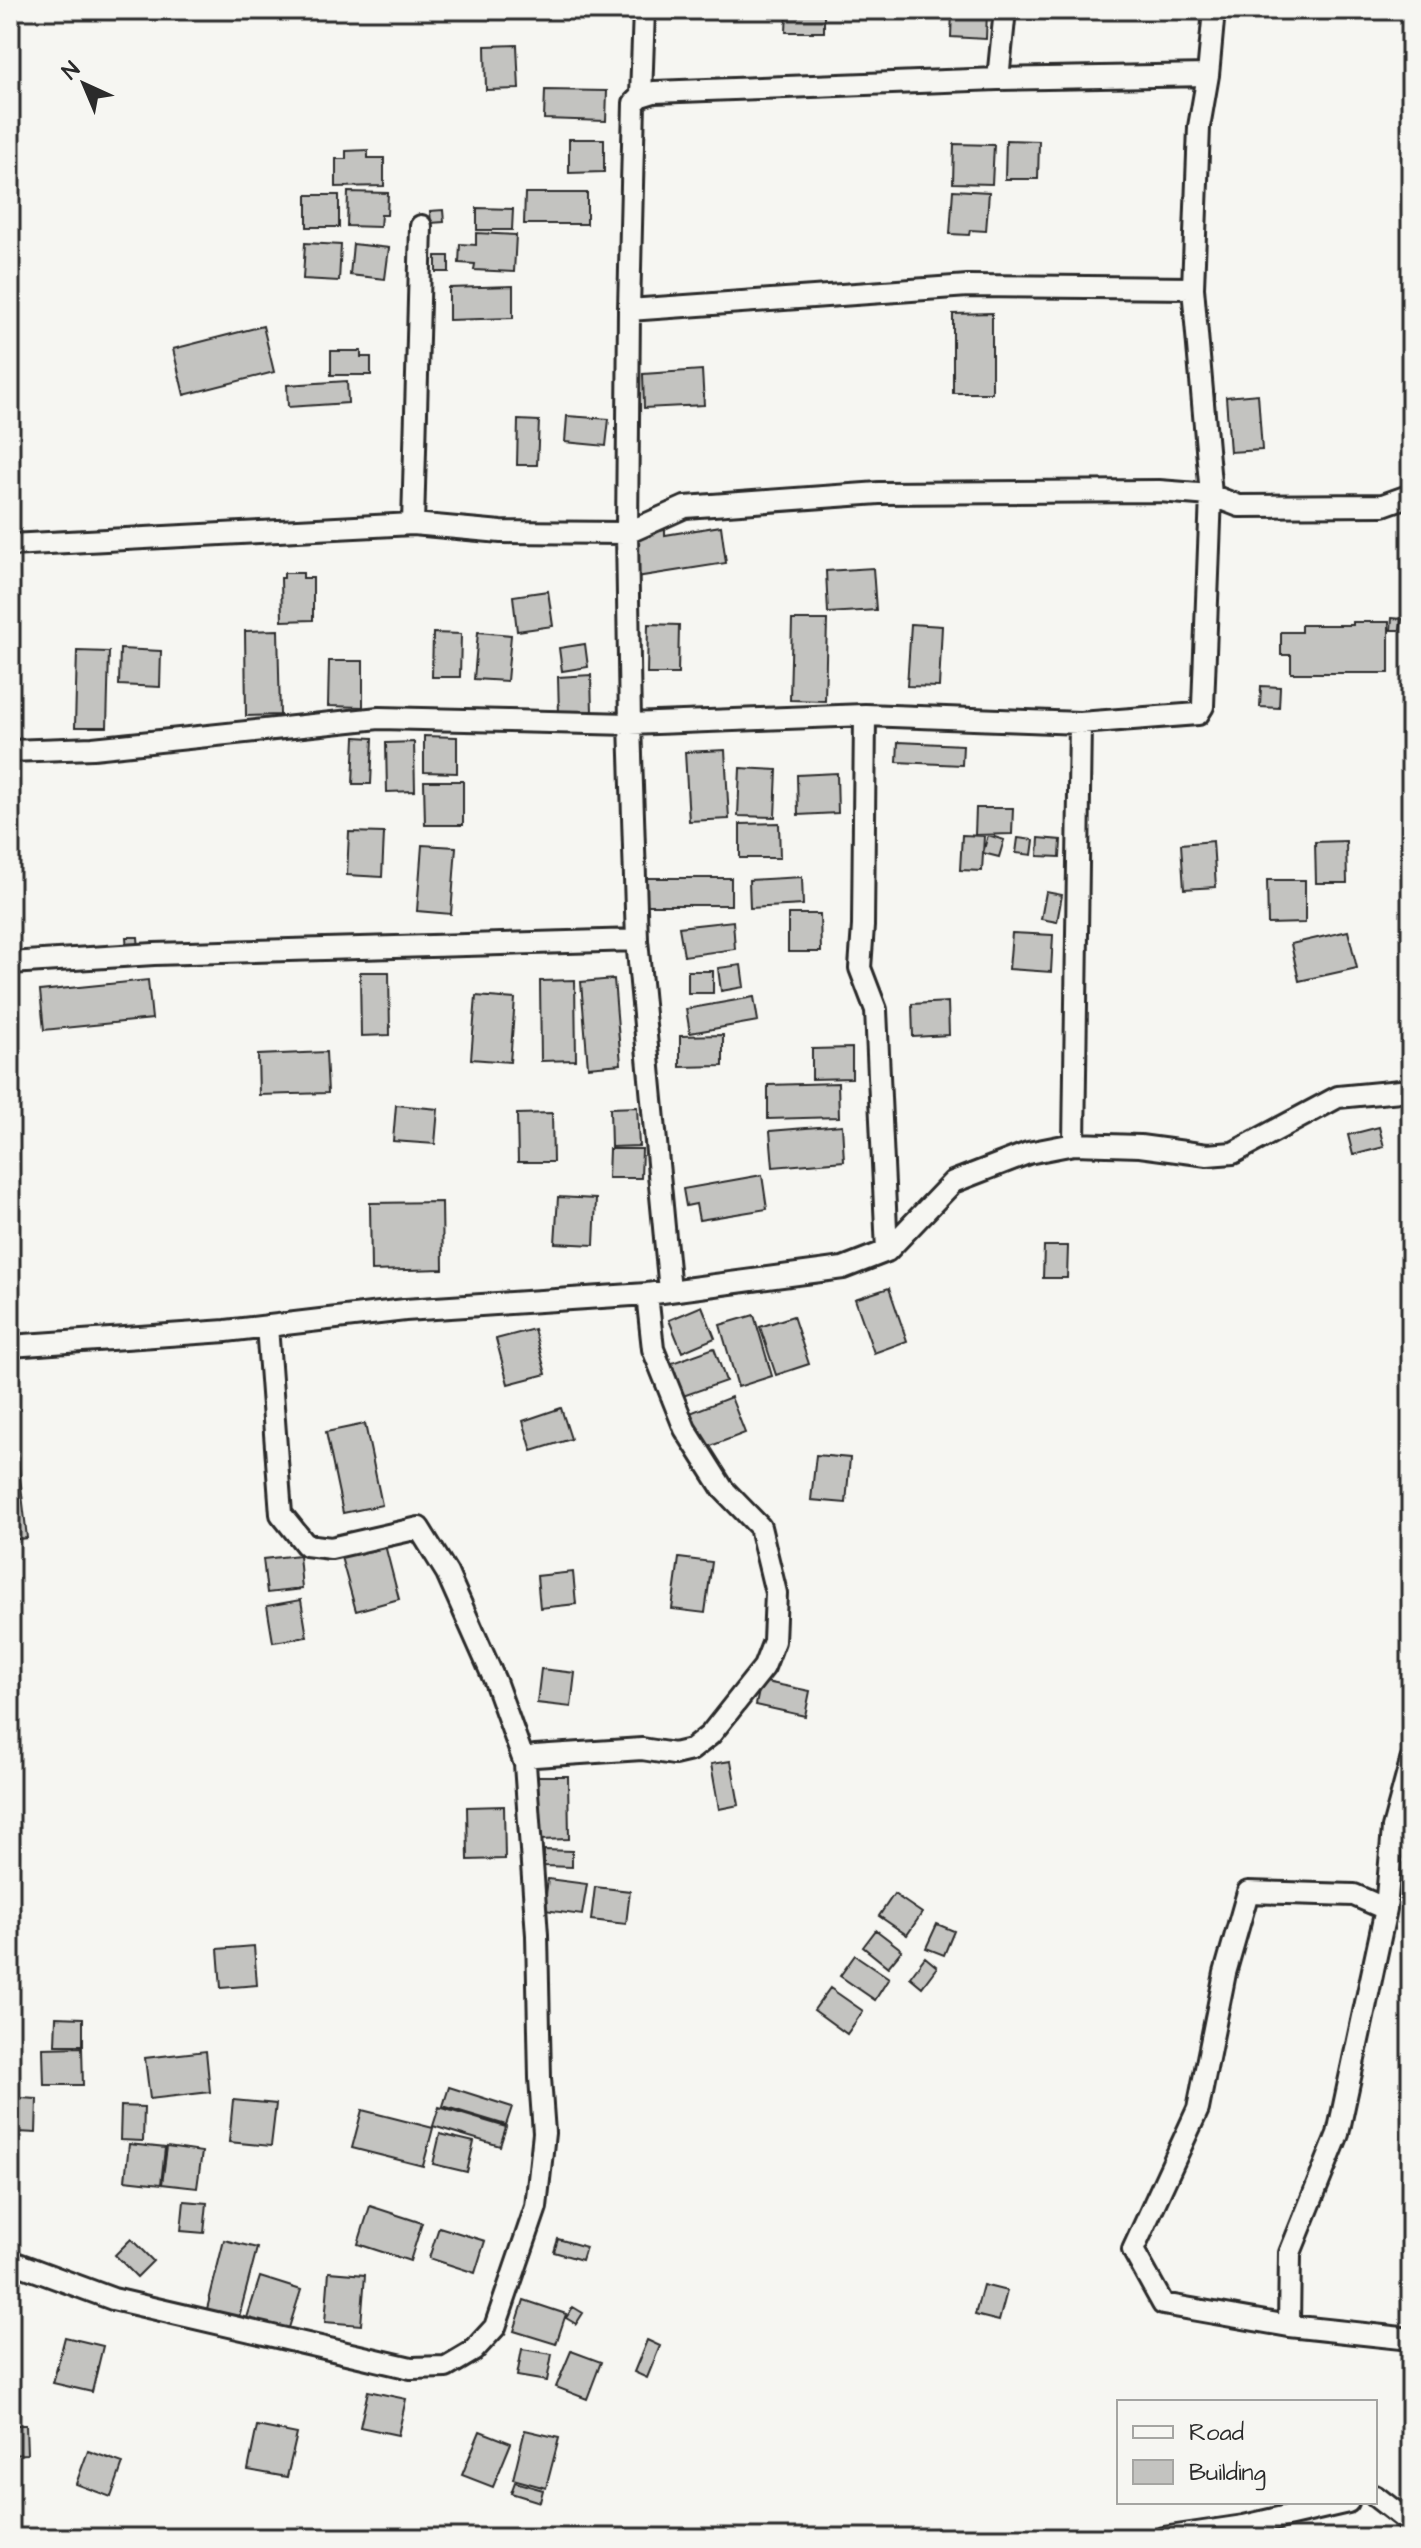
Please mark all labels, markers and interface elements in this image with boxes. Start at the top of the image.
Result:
north arrow [44,44,124,124]
text: N [55,55,87,87]
legend [1117,2400,1377,2504]
text: Road [1189,2416,1244,2450]
text: Building [1189,2456,1266,2491]

